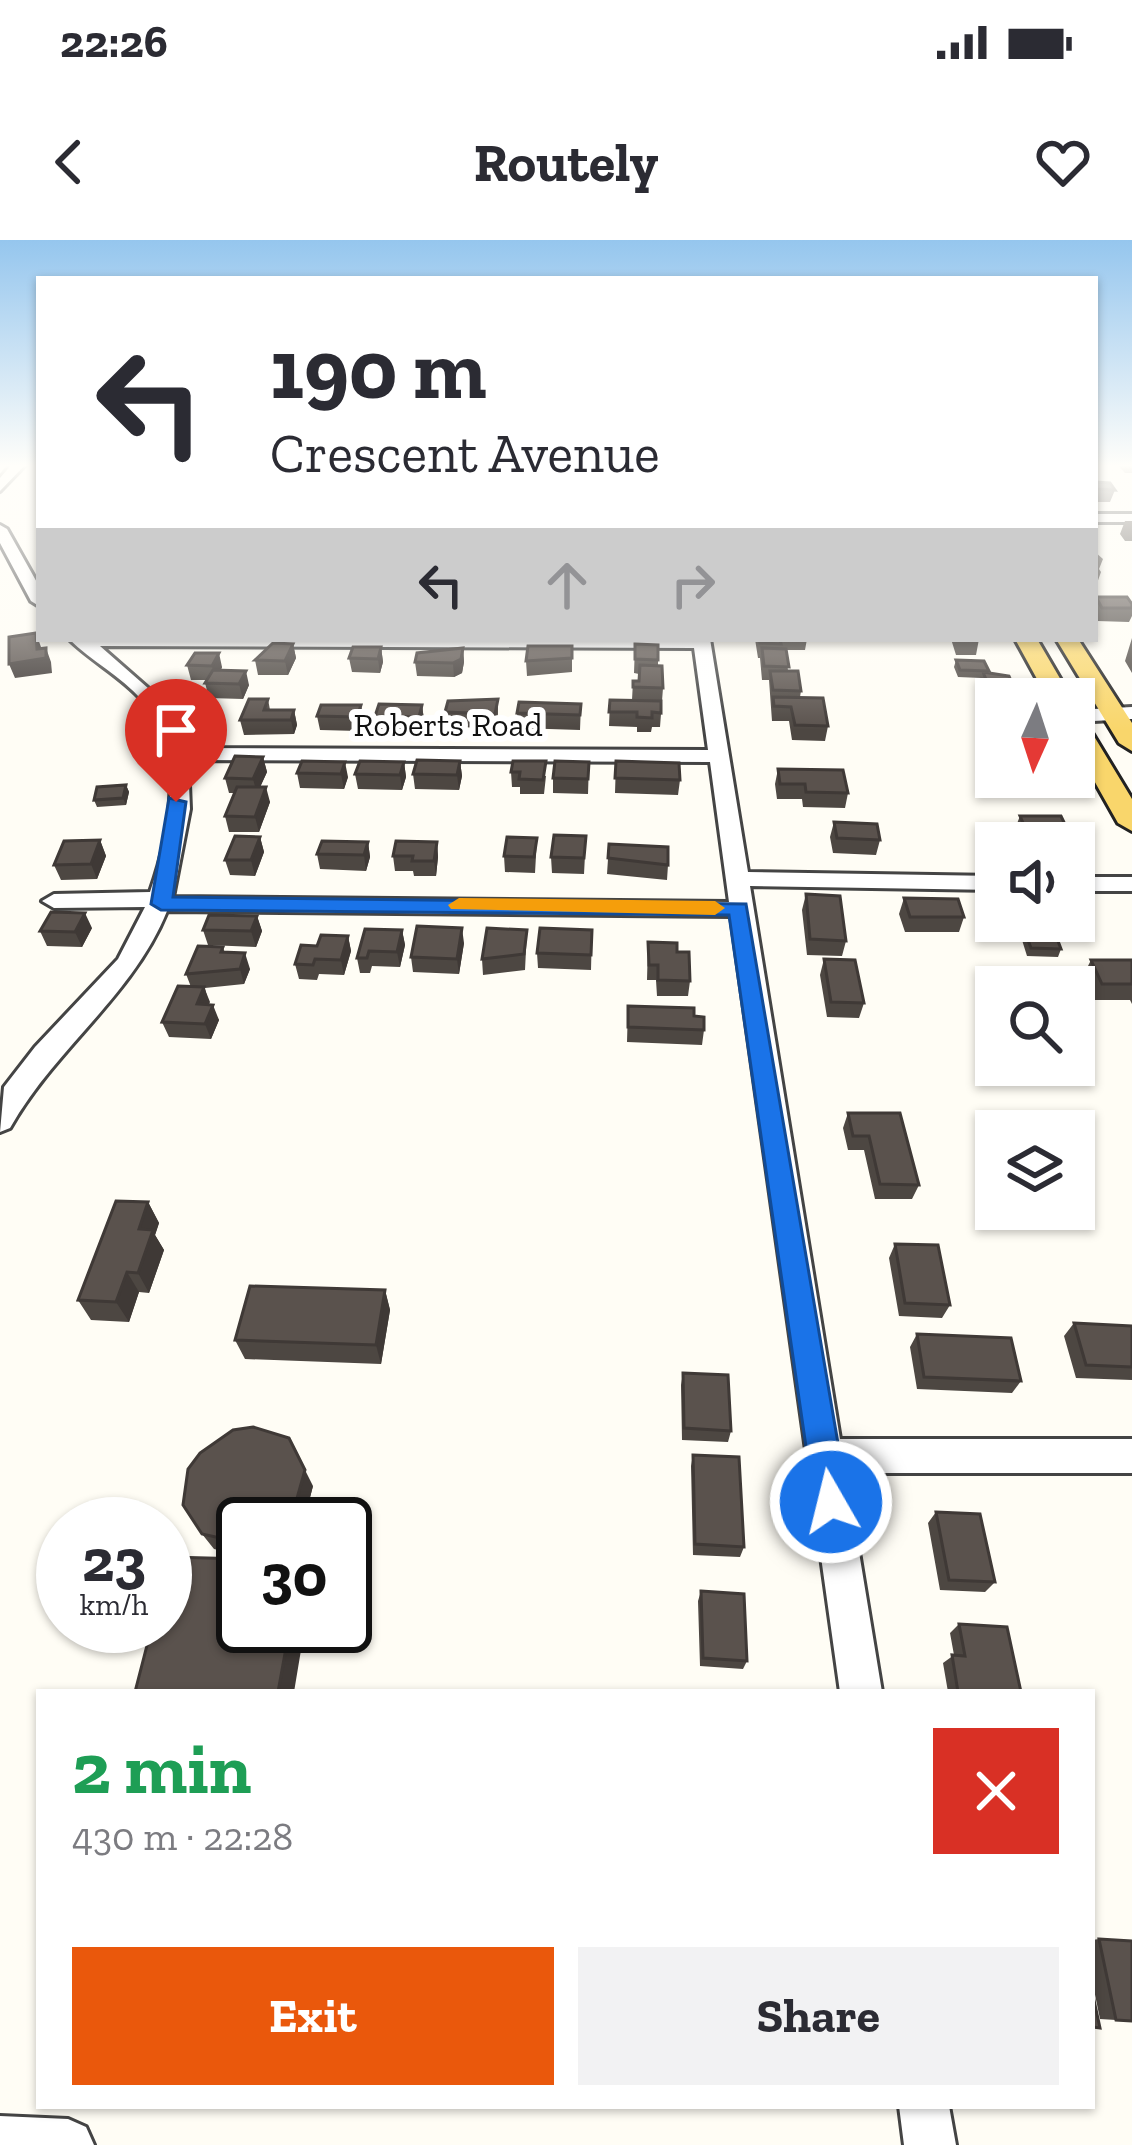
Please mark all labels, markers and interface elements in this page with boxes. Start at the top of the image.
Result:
text: 22:26 [60,15,168,69]
icon: back [36,129,102,195]
icon: heart [1030,129,1096,195]
text: Routely [474,130,658,195]
text: 190 m [270,319,487,420]
icon: left [72,324,228,480]
text: Crescent Avenue [270,421,660,486]
icon: left [408,552,474,618]
icon: ahead [534,552,600,618]
icon: right [660,552,726,618]
north arrow [975,678,1095,798]
map controls [975,678,1095,1230]
pin [125,679,227,802]
icon: arrive [143,697,209,763]
street label: Roberts Road [353,705,543,744]
button: sound [975,822,1095,942]
button: search [975,966,1095,1086]
button: layers [975,1110,1095,1230]
position arrow [768,1439,894,1565]
speed limit sign: 30 [216,1497,372,1653]
text: 23 [82,1524,146,1596]
text: km/h [80,1587,148,1623]
text: 2 min [72,1725,251,1811]
button: close [933,1728,1059,1854]
text: 430 m · 22:28 [72,1813,293,1860]
button: Exit [72,1947,554,2085]
button: Share [578,1947,1059,2085]

